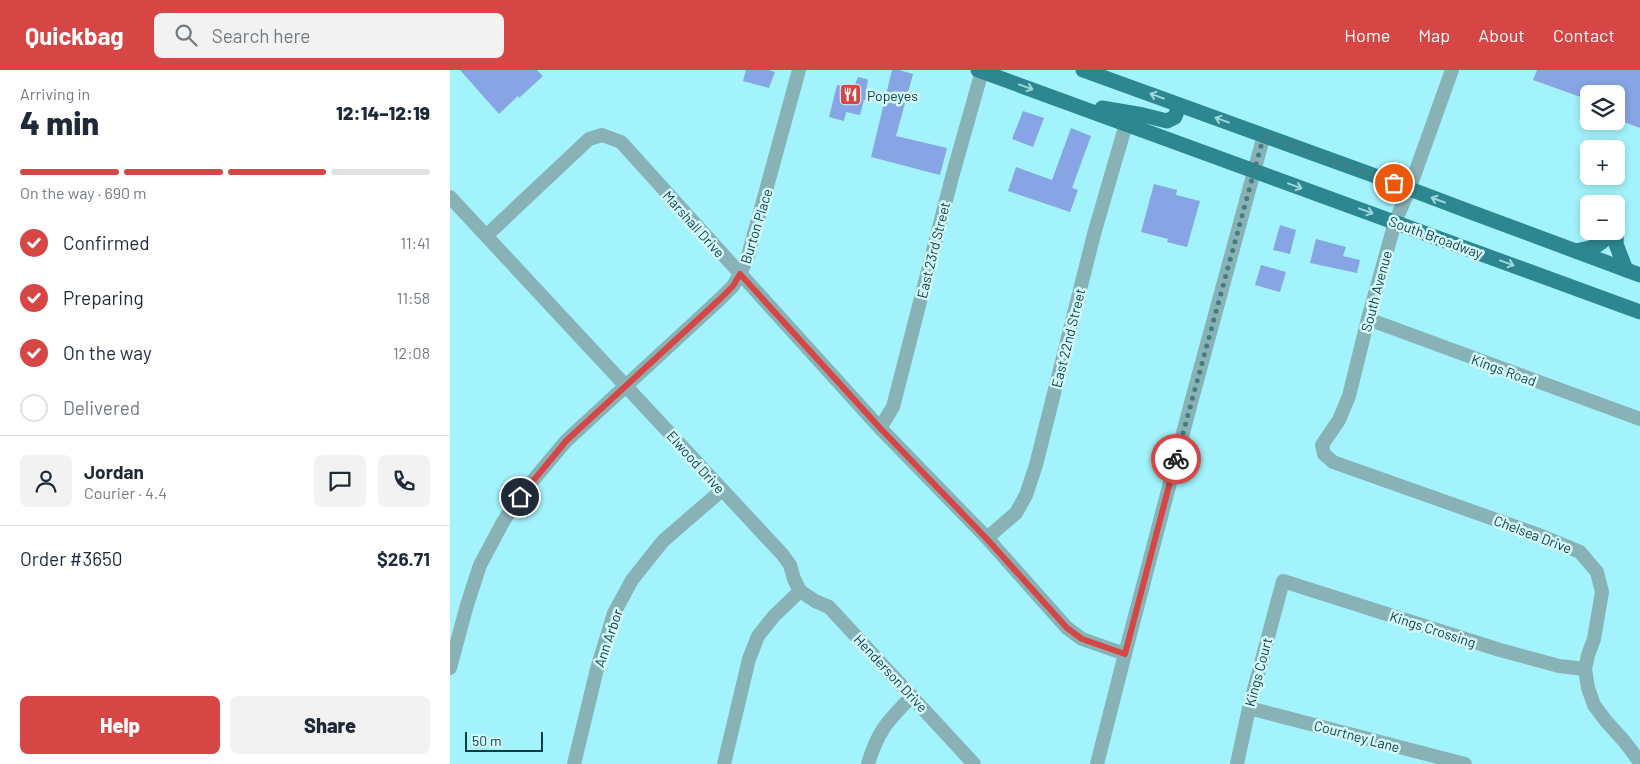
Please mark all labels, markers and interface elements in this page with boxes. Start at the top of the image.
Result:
search box [154,13,504,58]
text: Quickbag [25,21,124,50]
icon: search [172,21,200,49]
text: Search here [212,24,310,47]
text: Home [1344,24,1390,46]
text: Map [1418,24,1450,46]
text: About [1478,24,1525,46]
text: Contact [1553,24,1615,46]
restaurant icon: Popeyes [839,83,863,107]
one-way arrow [1018,83,1033,92]
text: Arriving in [20,84,90,103]
map controls [1580,85,1625,240]
button: layers [1580,85,1625,130]
place label: Popeyes [867,87,918,104]
one-way arrow [1150,91,1165,100]
text: 12:14–12:19 [336,101,430,124]
text: 4 min [20,103,99,141]
one-way arrow [1215,115,1230,124]
button: + [1580,140,1625,185]
pin [1373,162,1415,204]
icon: bag [1380,169,1408,197]
one-way arrow [1287,182,1303,191]
text: On the way · 690 m [20,183,146,202]
street label: Burton Place [737,186,775,266]
street label: Marshall Drive [660,187,728,261]
one-way arrow [1431,195,1447,204]
button: − [1580,195,1625,240]
street label: East 23rd Street [913,200,953,300]
one-way arrow [1358,207,1373,216]
street label: South Broadway [1387,212,1486,262]
icon: check [20,229,48,257]
text: Confirmed [63,231,150,254]
text: 11:41 [400,233,430,252]
street label: South Avenue [1357,249,1395,333]
one-way arrow [1499,259,1514,268]
icon: check [20,284,48,312]
text: Preparing [63,286,144,309]
street label: East 22nd Street [1047,287,1089,389]
text: 11:58 [397,288,430,307]
icon: check [20,339,48,367]
text: On the way [63,341,152,364]
text: 12:08 [393,343,430,362]
street label: Kings Road [1469,350,1539,390]
text: Delivered [63,396,140,419]
street label: Elwood Drive [663,427,729,497]
courier [1151,434,1201,484]
icon: bike [1162,445,1190,473]
button: person [20,455,72,507]
button: chat [314,455,366,507]
button: phone [378,455,430,507]
text: Jordan [84,460,144,483]
pin [499,476,541,518]
text: Courier · 4.4 [84,483,167,502]
icon: home [506,483,534,511]
street label: Chelsea Drive [1492,511,1574,557]
text: Order #3650 [20,547,122,570]
text: $26.71 [377,547,430,570]
street label: Ann Arbor [590,607,626,669]
street label: Kings Crossing [1388,607,1478,651]
street label: Henderson Drive [851,631,931,715]
street label: Kings Court [1241,636,1275,708]
button: Help [20,696,220,754]
button: Share [230,696,430,754]
street label: Courtney Lane [1312,716,1402,756]
scale bar [465,729,542,752]
text: 50 m [472,732,501,749]

